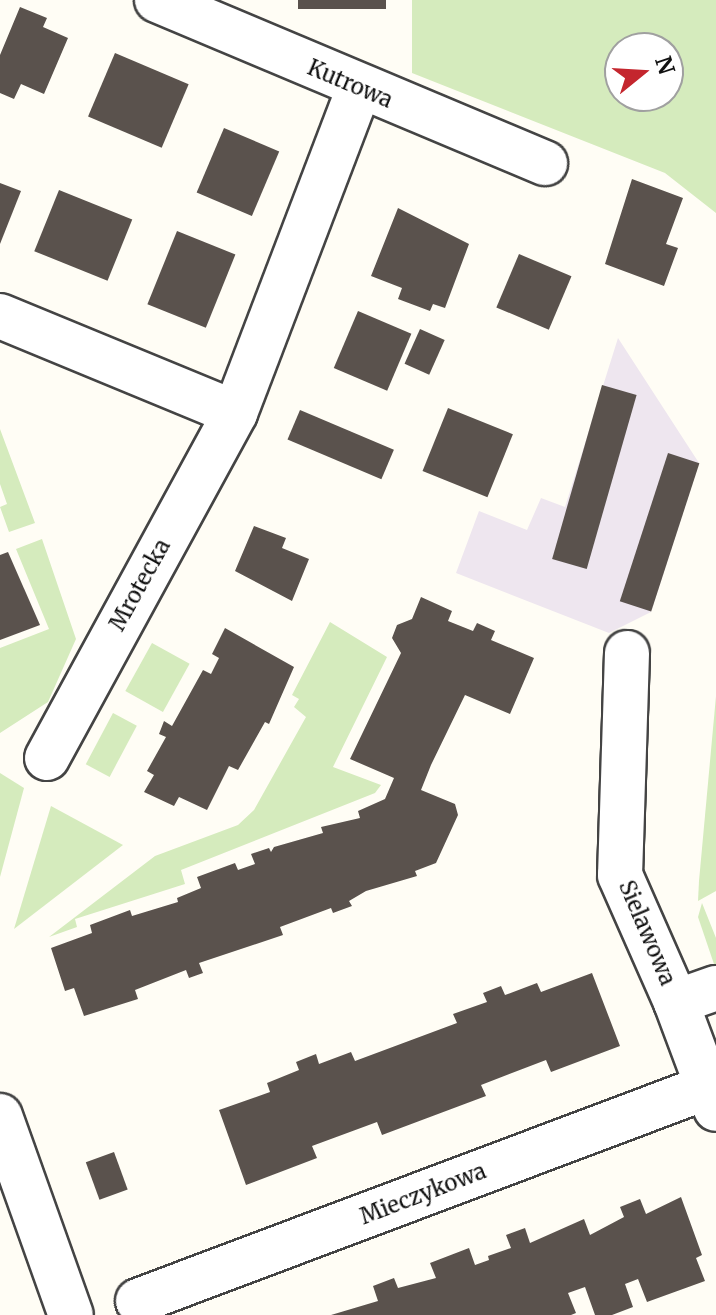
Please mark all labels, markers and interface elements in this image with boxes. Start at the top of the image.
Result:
north arrow [604,32,684,112]
text: N [649,53,681,78]
street label: Kutrowa [304,54,396,114]
street label: Mrotecka [104,535,176,635]
street label: Sielawowa [613,877,681,989]
street label: Mieczykowa [356,1158,490,1230]

